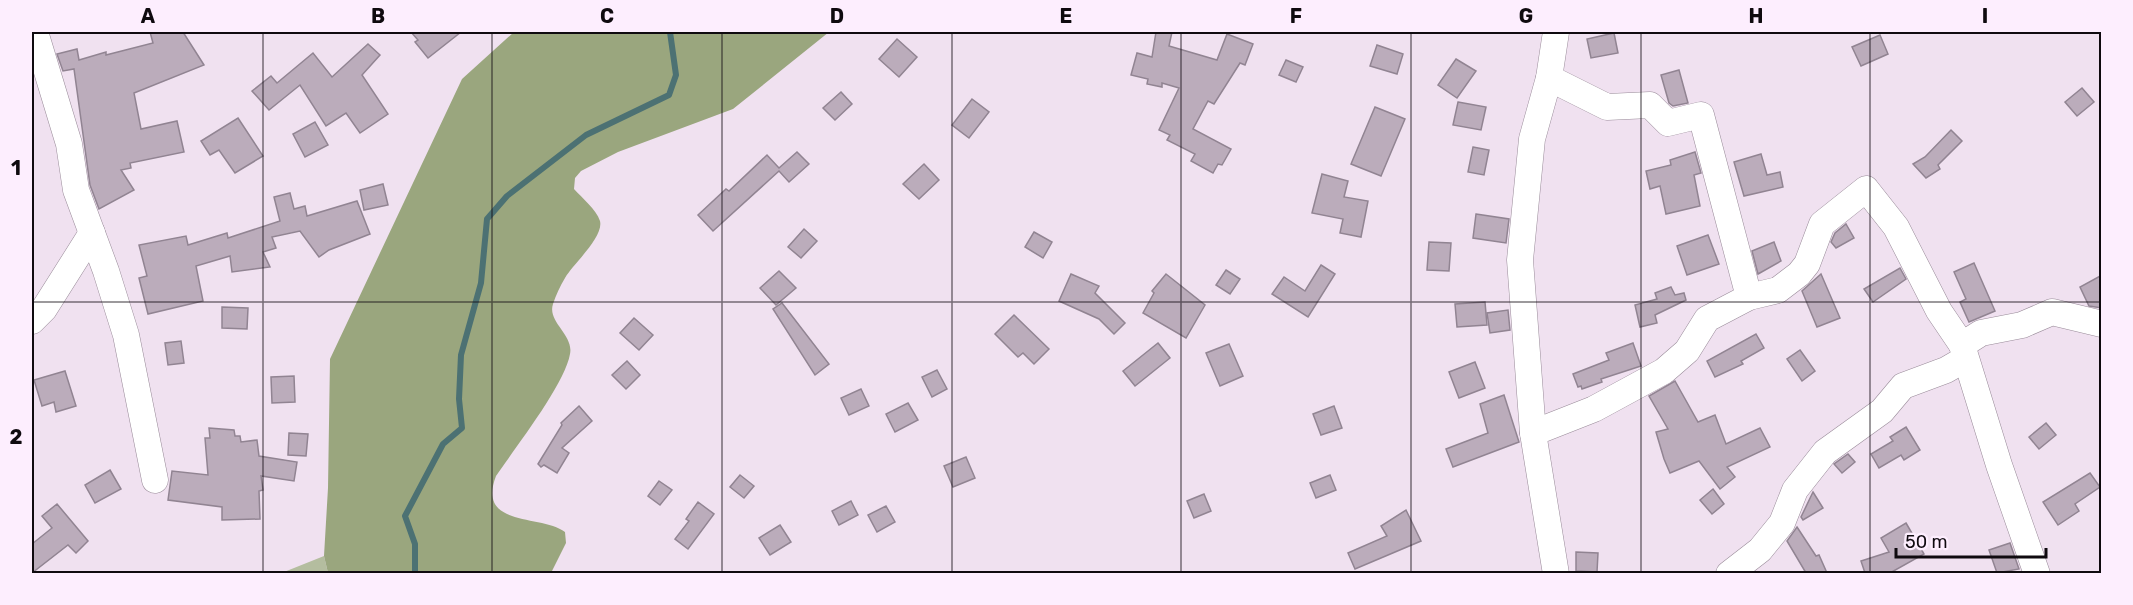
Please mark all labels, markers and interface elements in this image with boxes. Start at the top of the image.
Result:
text: A [141,4,156,28]
text: B [371,4,385,28]
text: C [600,4,614,28]
text: D [830,4,844,28]
text: E [1060,4,1072,28]
text: F [1290,4,1302,28]
text: G [1519,4,1533,28]
text: H [1749,4,1763,28]
text: I [1982,4,1988,28]
text: 1 [11,156,21,180]
text: 2 [10,425,23,449]
scale bar [1896,521,2046,559]
text: 50 m [1905,531,1948,553]

